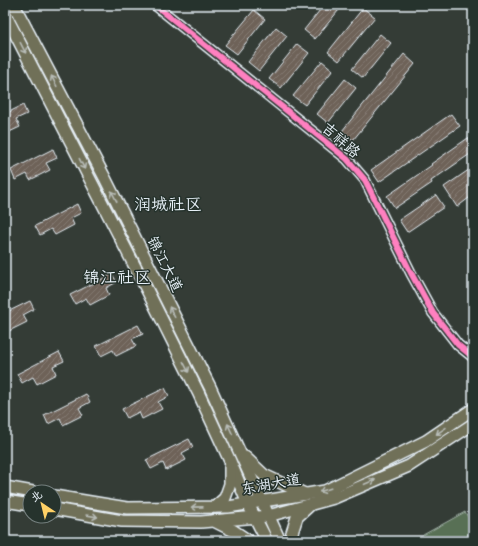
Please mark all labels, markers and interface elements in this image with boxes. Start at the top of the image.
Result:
one-way arrow [20,42,27,54]
one-way arrow [50,75,57,87]
street label: 吉祥路 [315,115,367,165]
one-way arrow [79,158,86,170]
district label: 润城社区 [134,189,202,219]
one-way arrow [110,191,117,203]
street label: 锦江大道 [140,231,190,297]
district label: 锦江社区 [83,262,151,292]
one-way arrow [168,307,175,319]
one-way arrow [183,361,190,373]
one-way arrow [226,423,233,435]
one-way arrow [436,427,447,435]
street label: 东湖大道 [239,466,303,502]
one-way arrow [364,478,376,486]
north arrow [22,484,62,524]
text: 北 [27,485,47,507]
one-way arrow [320,486,332,494]
one-way arrow [191,503,204,511]
one-way arrow [86,512,99,520]

